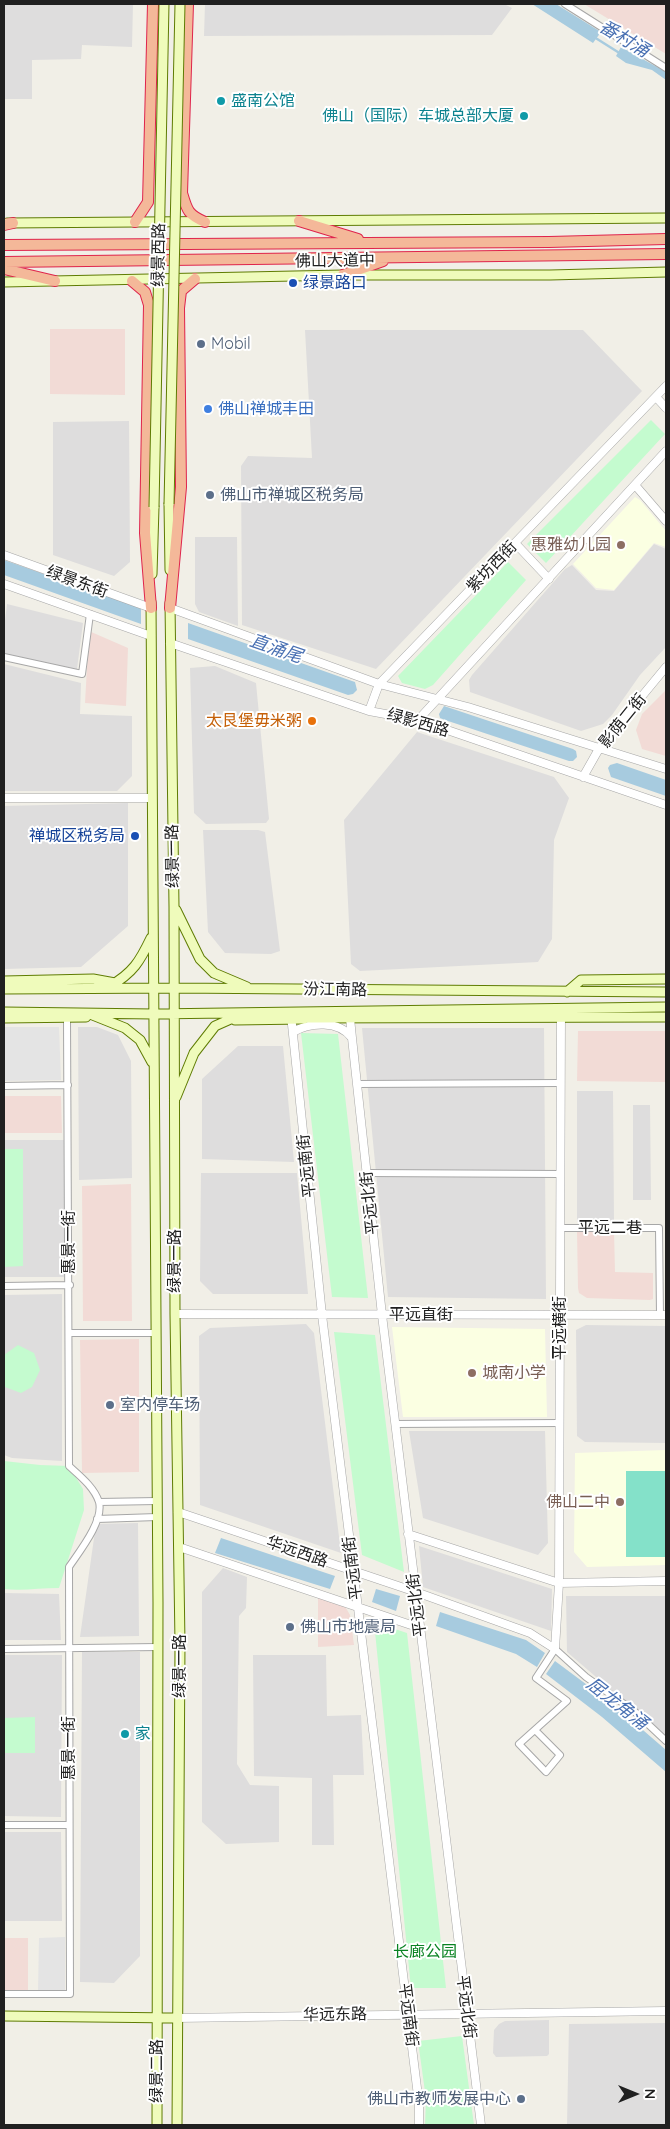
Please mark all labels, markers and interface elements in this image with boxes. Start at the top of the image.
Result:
water label: 番村涌 [595,16,653,62]
place label: 盛南公馆 [231,91,295,111]
marker: 盛南公馆 [215,95,227,107]
place label: 佛山（国际）车城总部大厦 [322,106,514,126]
marker: 佛山（国际）车城总部大厦 [518,110,530,122]
street label: 绿景西路 [149,223,169,287]
street label: 佛山大道中 [295,251,375,271]
place label: 绿景路口 [303,273,367,293]
marker: 绿景路口 [287,277,299,289]
place label: Mobil [211,334,251,354]
marker: Mobil [195,338,207,350]
place label: 佛山禅城丰田 [218,399,314,419]
marker: 佛山禅城丰田 [202,403,214,415]
place label: 佛山市禅城区税务局 [220,485,364,505]
marker: 佛山市禅城区税务局 [204,489,216,501]
place label: 惠雅幼儿园 [531,535,611,555]
street label: 紫坊西街 [463,537,521,597]
marker: 惠雅幼儿园 [615,539,627,551]
street label: 绿景东街 [44,562,110,602]
water label: 直涌尾 [247,630,305,668]
street label: 影荫二街 [595,690,651,752]
street label: 绿影西路 [385,705,451,741]
place label: 太艮堡毋米粥 [206,711,302,731]
marker: 太艮堡毋米粥 [306,715,318,727]
street label: 绿景一路 [163,824,183,888]
place label: 禅城区税务局 [29,826,125,846]
marker: 禅城区税务局 [129,830,141,842]
street label: 汾江南路 [303,980,367,1000]
street label: 平远南街 [294,1133,320,1199]
street label: 平远北街 [357,1170,383,1236]
street label: 惠景一街 [59,1210,79,1274]
street label: 平远二巷 [578,1218,642,1238]
street label: 绿景一路 [165,1229,185,1293]
street label: 平远横街 [550,1296,570,1360]
street label: 平远直街 [389,1305,453,1325]
place label: 城南小学 [482,1363,546,1383]
marker: 城南小学 [466,1367,478,1379]
place label: 室内停车场 [120,1395,200,1415]
marker: 室内停车场 [104,1399,116,1411]
place label: 佛山二中 [546,1492,610,1512]
marker: 佛山二中 [614,1496,626,1508]
street label: 华远西路 [264,1533,330,1571]
street label: 平远南街 [340,1535,366,1601]
street label: 平远北街 [404,1572,430,1638]
place label: 佛山市地震局 [300,1617,396,1637]
marker: 佛山市地震局 [284,1621,296,1633]
street label: 绿景一路 [170,1634,190,1698]
water label: 屈龙角涌 [582,1673,652,1735]
street label: 惠景一街 [59,1716,79,1780]
place label: 家 [135,1724,151,1744]
marker: 家 [119,1728,131,1740]
park label: 长廊公园 [393,1942,457,1962]
street label: 平远北街 [453,1974,479,2040]
street label: 平远南街 [395,1982,421,2048]
street label: 华远东路 [303,2005,367,2025]
street label: 绿景二路 [147,2039,167,2103]
north arrow [610,2069,660,2119]
place label: 佛山市教师发展中心 [367,2089,511,2109]
text: N [641,2089,659,2099]
marker: 佛山市教师发展中心 [515,2093,527,2105]

